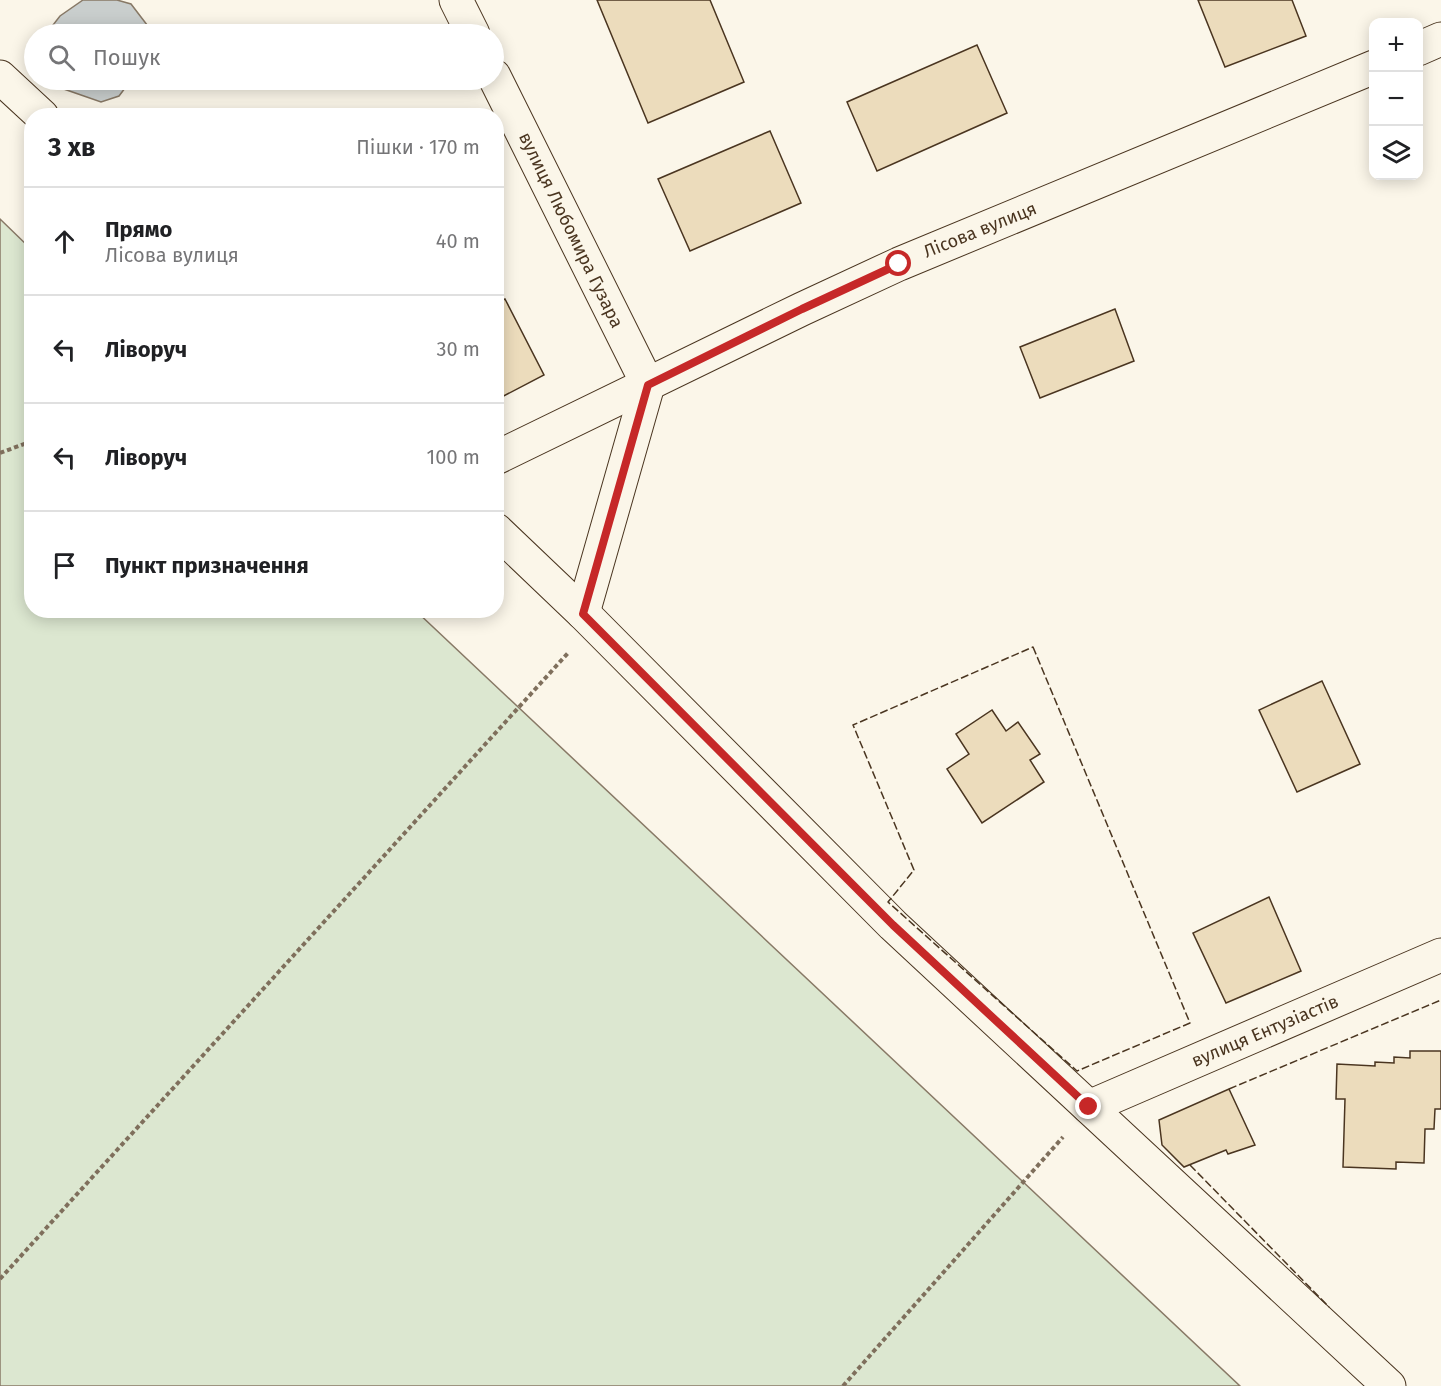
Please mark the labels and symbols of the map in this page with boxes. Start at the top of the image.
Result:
street label: вулиця Любомира Гузара [514,129,628,331]
street label: Лісова вулиця [920,197,1040,263]
route start [885,250,911,276]
street label: вулиця Ентузіастів [1188,990,1342,1072]
route end [1075,1093,1101,1119]

